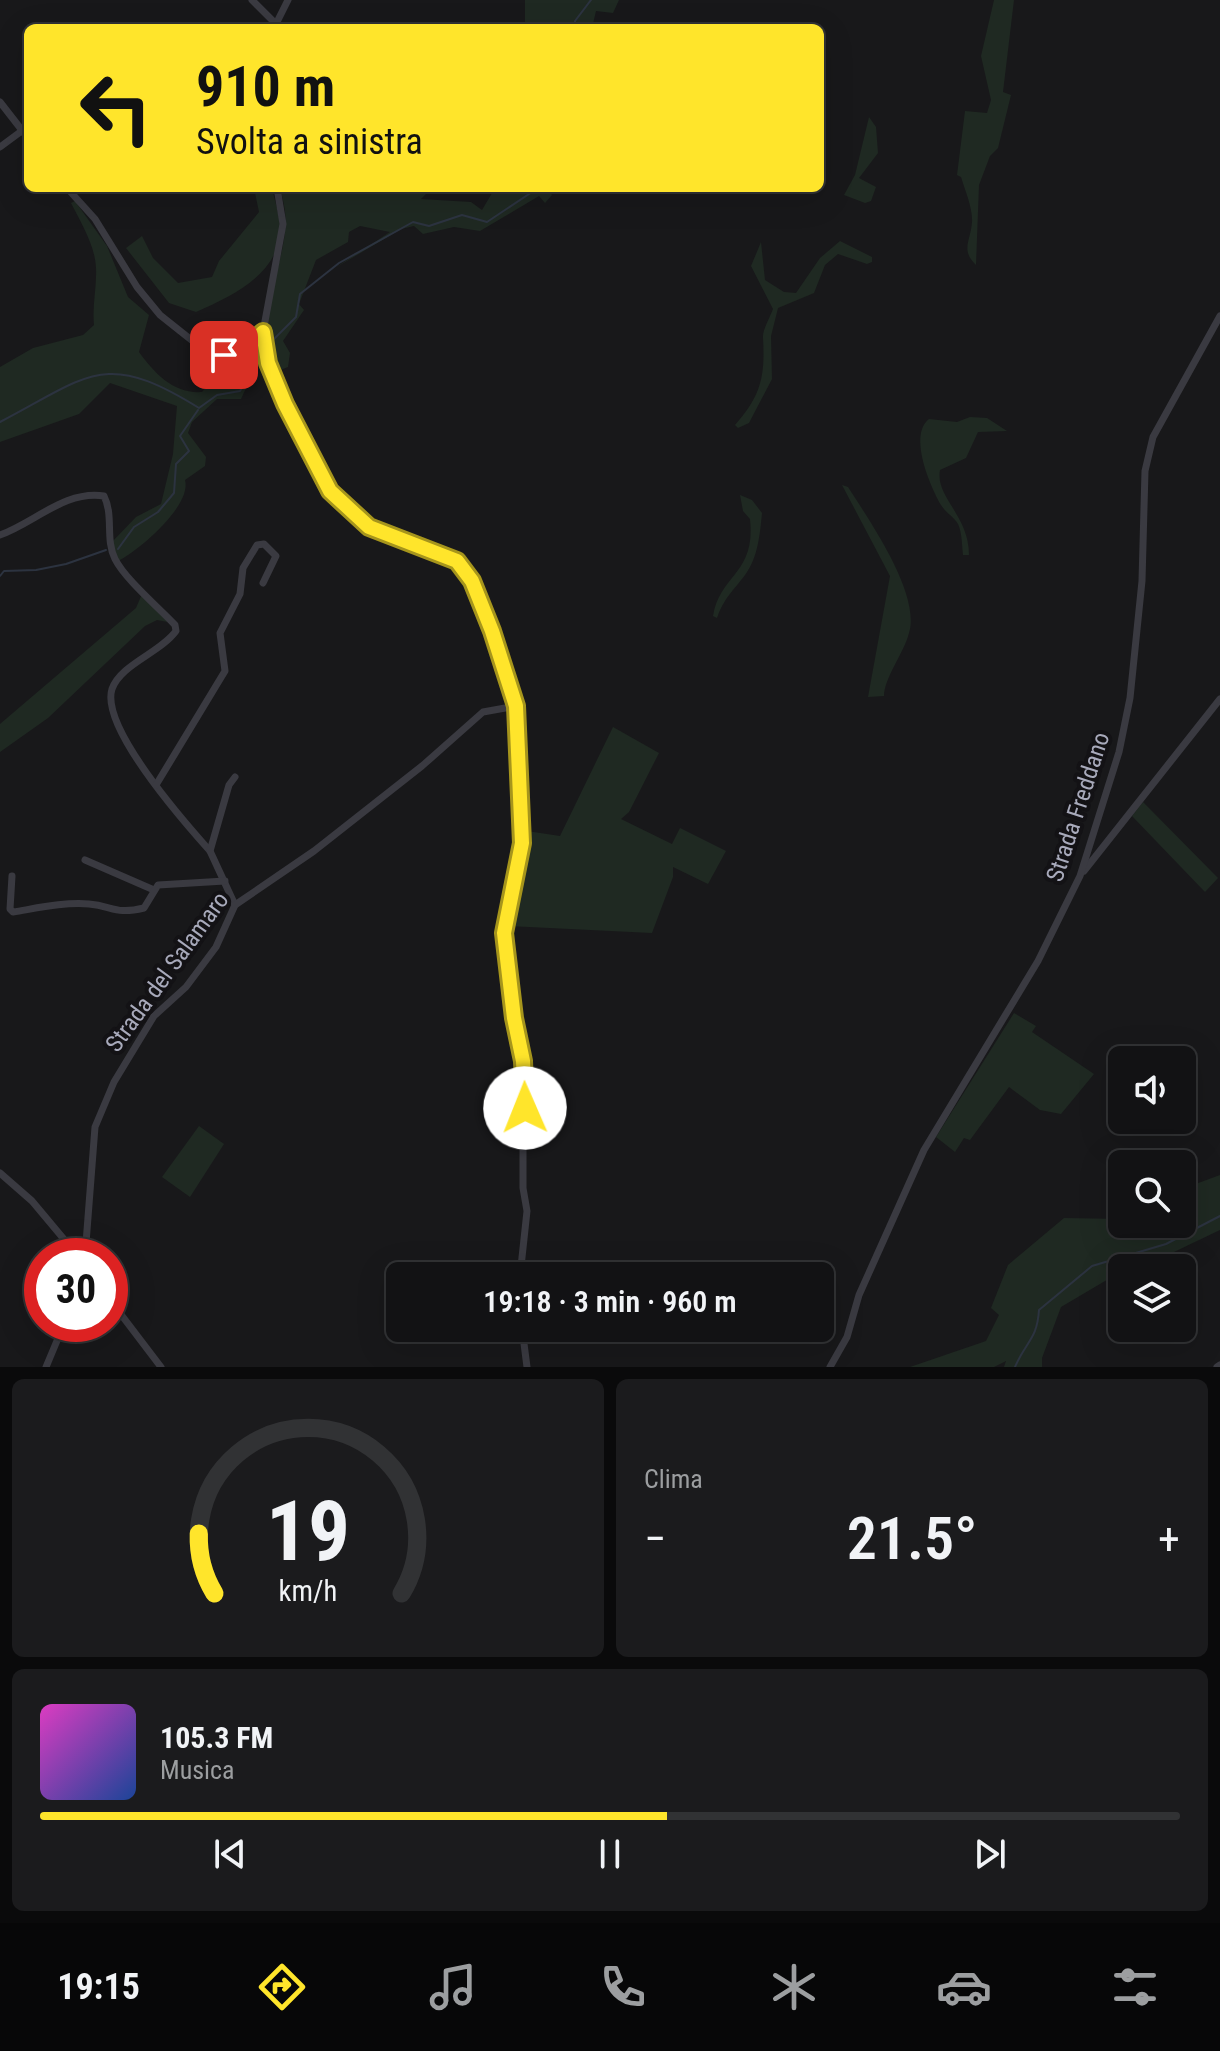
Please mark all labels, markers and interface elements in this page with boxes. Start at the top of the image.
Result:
text: 910 m [196,54,335,120]
icon: left [64,56,168,160]
text: Svolta a sinistra [196,121,423,163]
pin [190,321,258,389]
icon: arrive [202,333,246,377]
street label: Strada Freddano [1041,729,1115,885]
street label: Strada del Salamaro [100,887,234,1057]
map controls [1108,1046,1196,1342]
button: sound [1108,1046,1196,1134]
position arrow [483,1066,567,1150]
button: search [1108,1150,1196,1238]
speed limit sign: 30 [24,1238,128,1342]
button: layers [1108,1254,1196,1342]
text: 19:18 · 3 min · 960 m [483,1284,737,1319]
text: Clima [644,1464,703,1494]
text: 19 [266,1483,350,1580]
text: 21.5° [847,1503,977,1574]
text: − [644,1513,666,1565]
text: + [1158,1513,1180,1565]
text: km/h [279,1574,337,1608]
text: 105.3 FM [160,1720,273,1755]
text: Musica [160,1755,235,1785]
icon: previous [208,1832,252,1876]
icon: pause [588,1832,632,1876]
icon: next [968,1832,1012,1876]
icon: directions [254,1959,310,2015]
icon: music [425,1959,481,2015]
icon: phone [595,1959,651,2015]
icon: climate [766,1959,822,2015]
icon: car [936,1959,992,2015]
icon: filters [1107,1959,1163,2015]
text: 19:15 [57,1966,140,2008]

